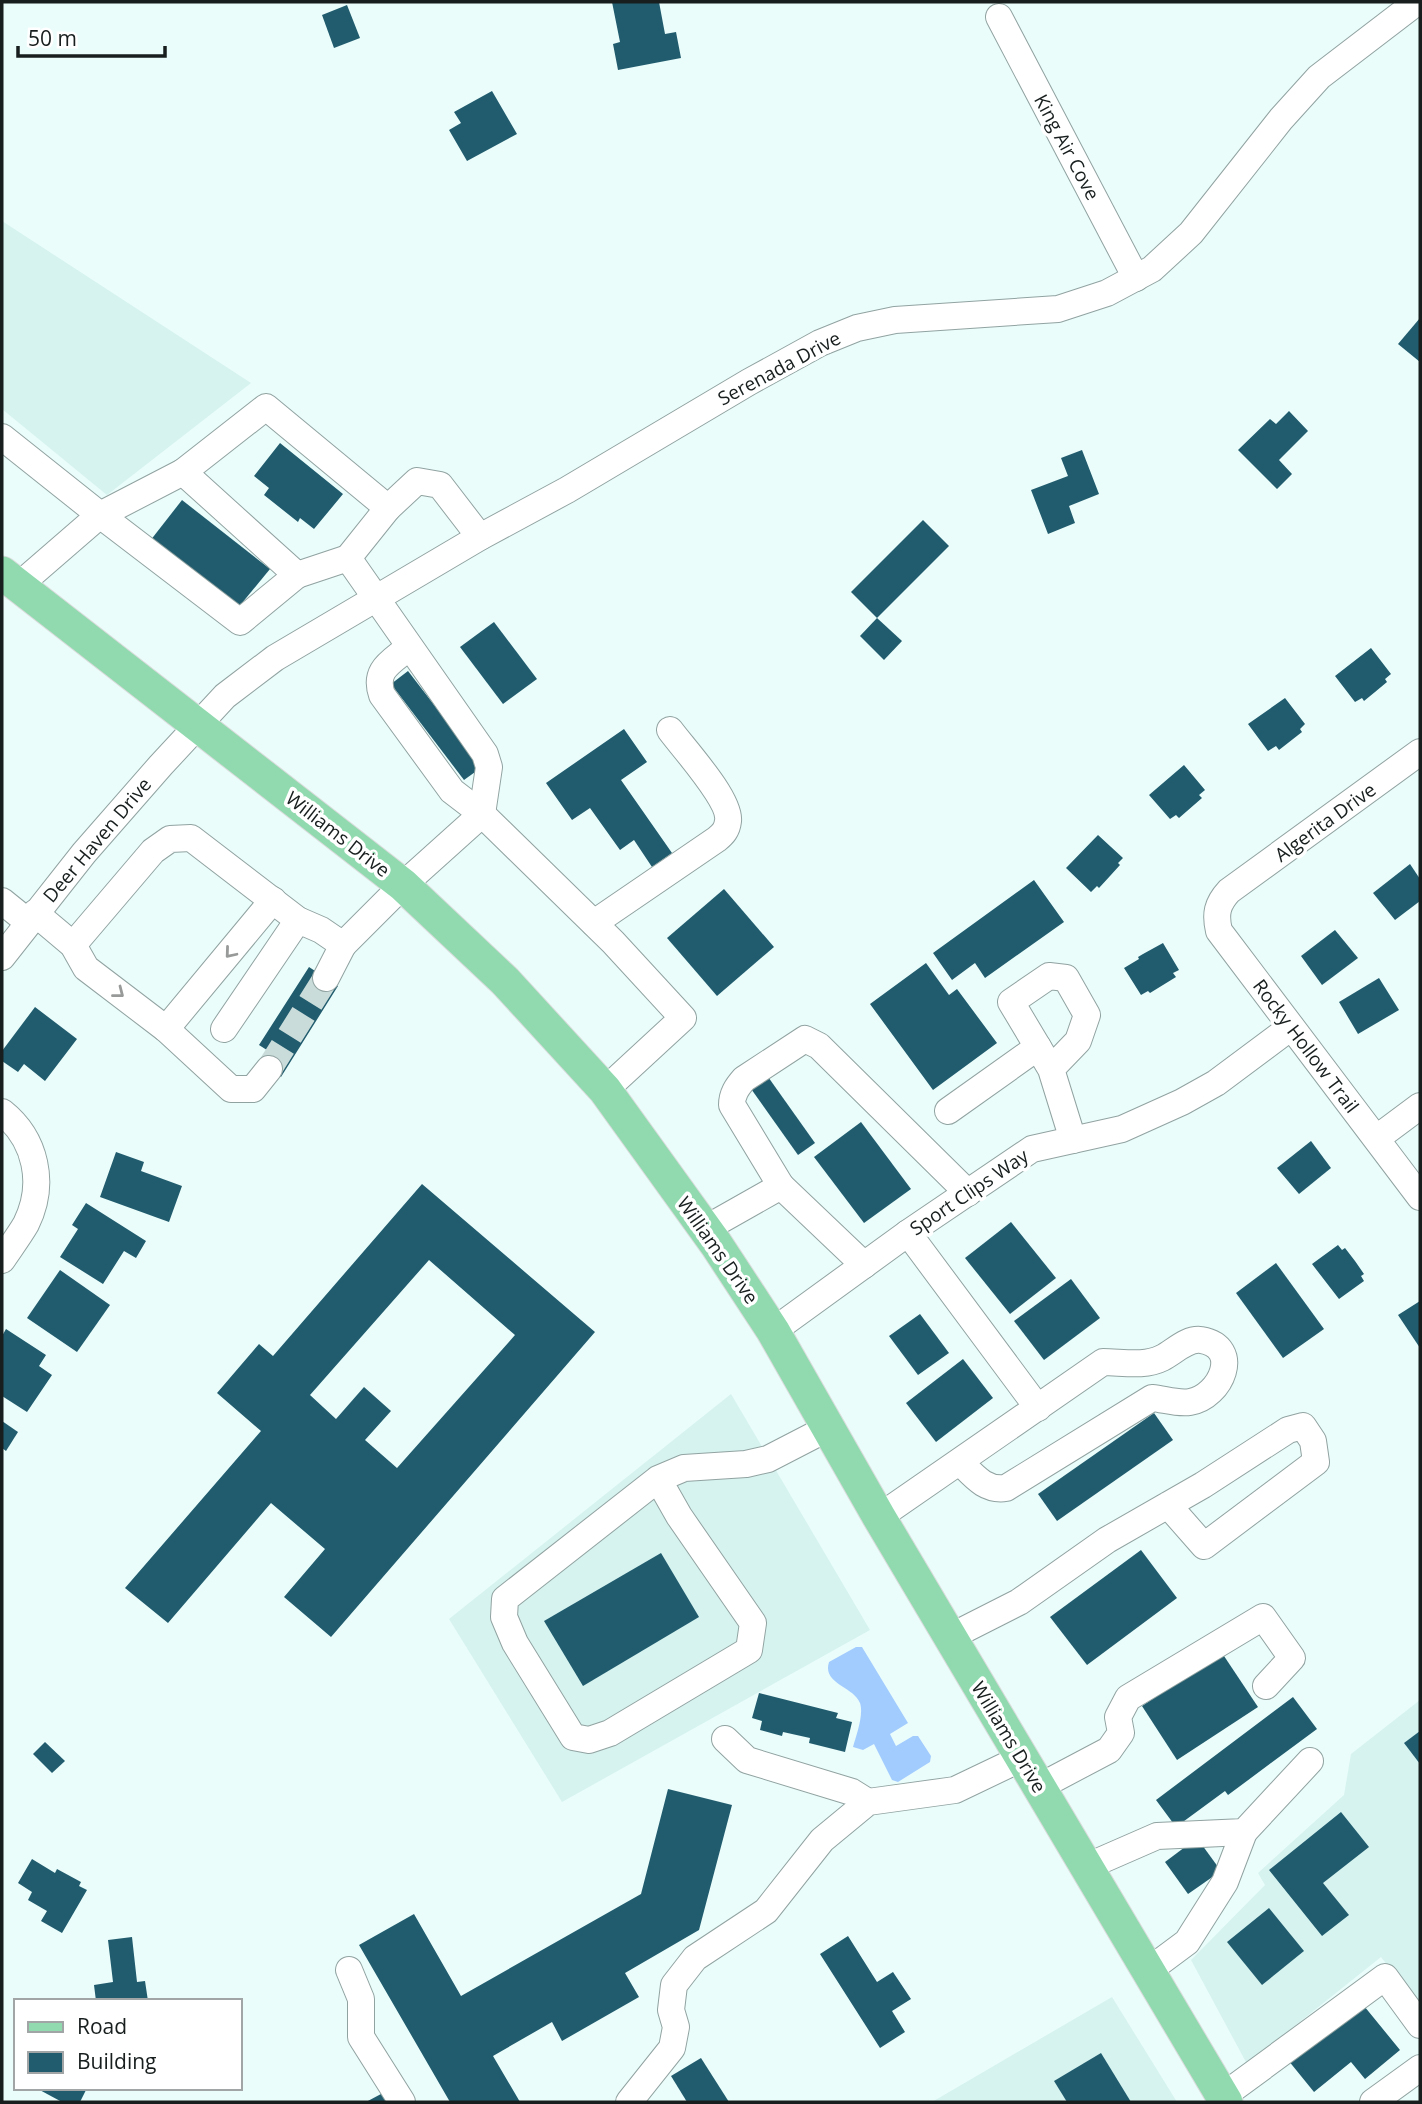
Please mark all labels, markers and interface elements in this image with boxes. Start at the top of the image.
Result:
scale bar [18,14,164,58]
text: 50 m [28,24,77,52]
street label: King Air Cove [1028,90,1106,204]
street label: Serenada Drive [713,325,845,411]
street label: Deer Haven Drive [37,772,157,908]
street label: Algerita Drive [1269,776,1381,868]
street label: Williams Drive [281,785,395,883]
one-way arrow [225,945,238,958]
street label: Rocky Hollow Trail [1247,974,1365,1118]
one-way arrow [112,985,124,998]
street label: Sport Clips Way [905,1142,1034,1241]
street label: Williams Drive [671,1191,765,1309]
street label: Williams Drive [966,1677,1052,1797]
legend [14,1999,242,2090]
text: Road [77,2012,127,2040]
text: Building [77,2047,156,2075]

